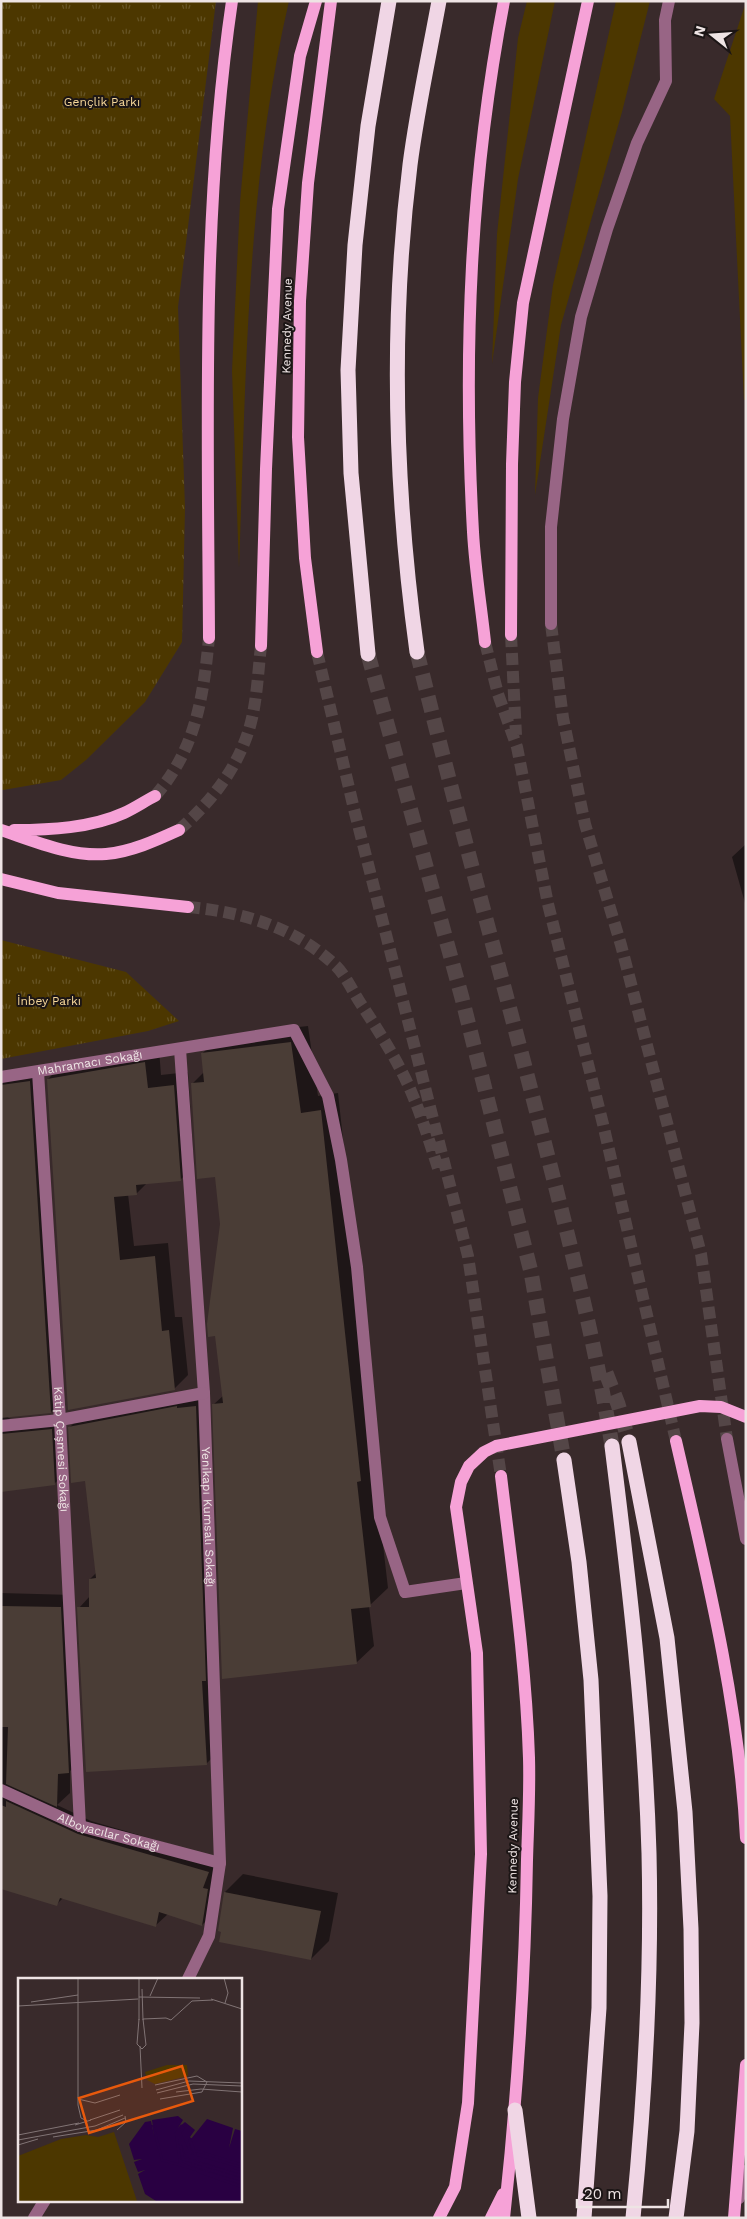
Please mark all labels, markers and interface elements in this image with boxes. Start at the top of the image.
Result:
north arrow [687,10,737,60]
text: N [690,24,709,38]
park label: Gençlik Parkı [64,95,140,109]
street label: Kennedy Avenue [279,278,295,374]
park label: İnbey Parkı [17,994,81,1008]
street label: Mahramacı Sokağı [36,1047,143,1078]
street label: Katip Çeşmesi Sokağı [51,1386,72,1512]
street label: Yenikapı Kumsalı Sokağı [199,1447,218,1588]
street label: Kennedy Avenue [505,1798,521,1894]
street label: Alboyacılar Sokağı [55,1810,161,1854]
inset map [18,1978,241,2202]
scale bar [577,2176,668,2208]
text: 20 m [584,2185,622,2203]

